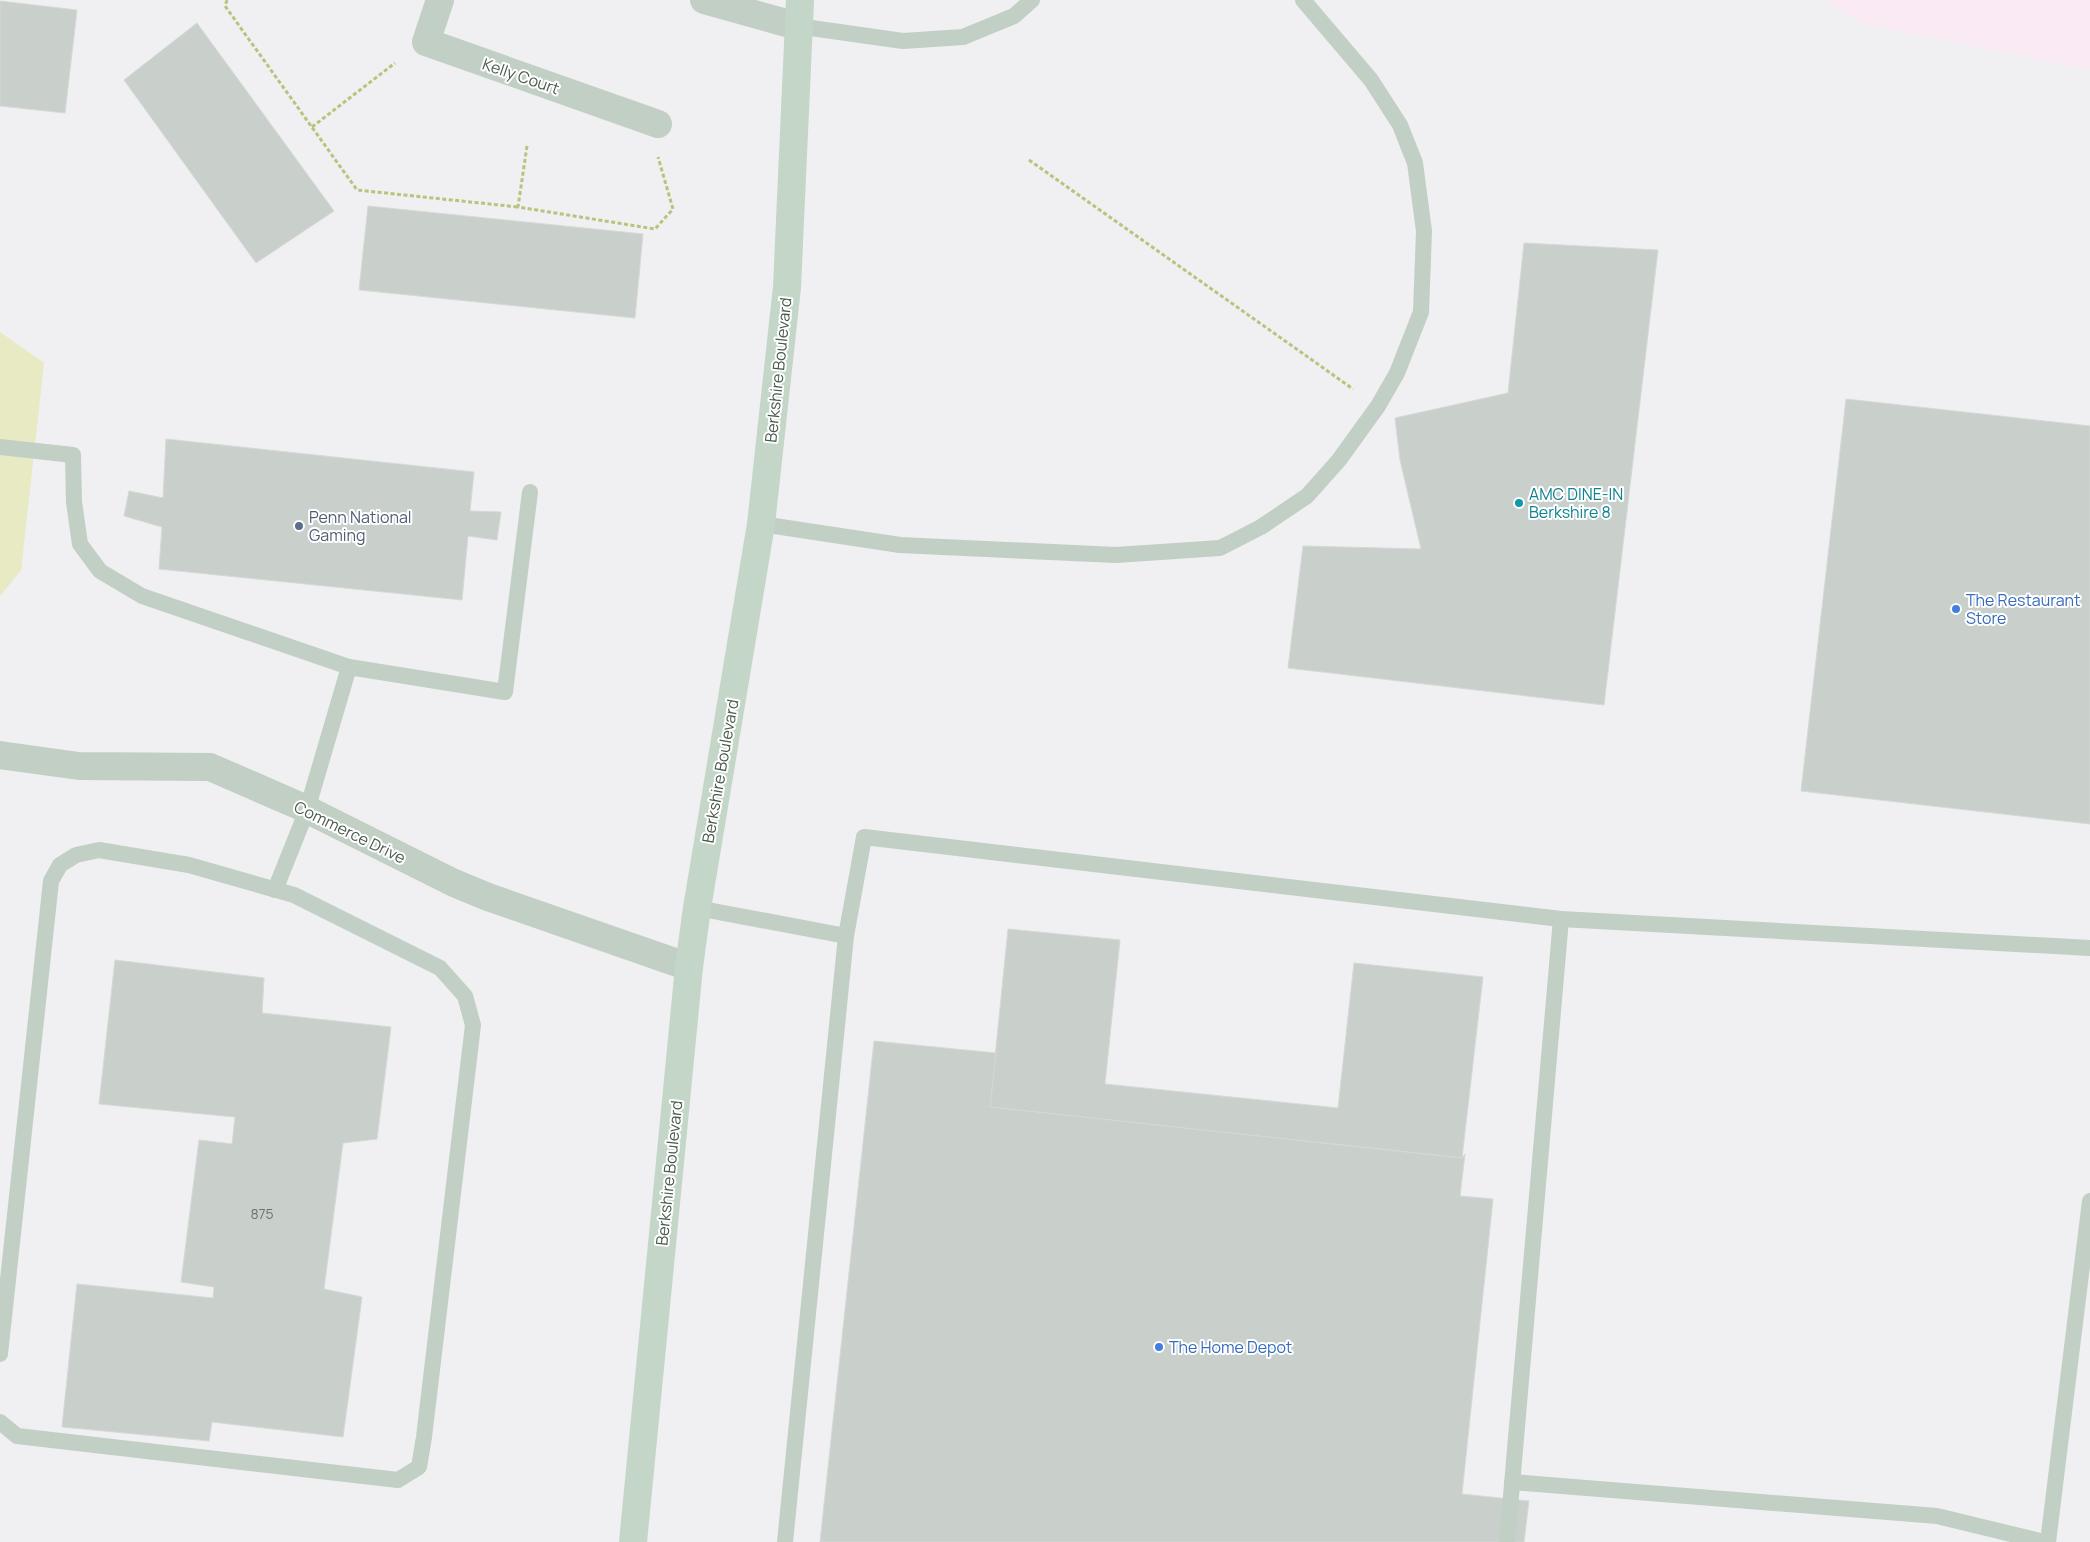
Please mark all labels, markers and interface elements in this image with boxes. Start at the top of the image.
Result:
street label: Kelly Court [480,53,562,99]
street label: Berkshire Boulevard [759,296,797,444]
place label: AMC DINE-IN Berkshire 8 [1529,483,1623,523]
marker: AMC DINE-IN Berkshire 8 [1513,497,1525,509]
place label: Penn National Gaming [309,506,412,546]
marker: Penn National Gaming [293,520,305,532]
place label: The Restaurant Store [1966,589,2081,629]
marker: The Restaurant Store [1950,603,1962,615]
street label: Berkshire Boulevard [697,697,743,845]
street label: Commerce Drive [291,795,409,869]
street label: Berkshire Boulevard [650,1099,688,1247]
house number: 875 [250,1204,274,1223]
place label: The Home Depot [1169,1336,1292,1358]
marker: The Home Depot [1153,1341,1165,1353]

